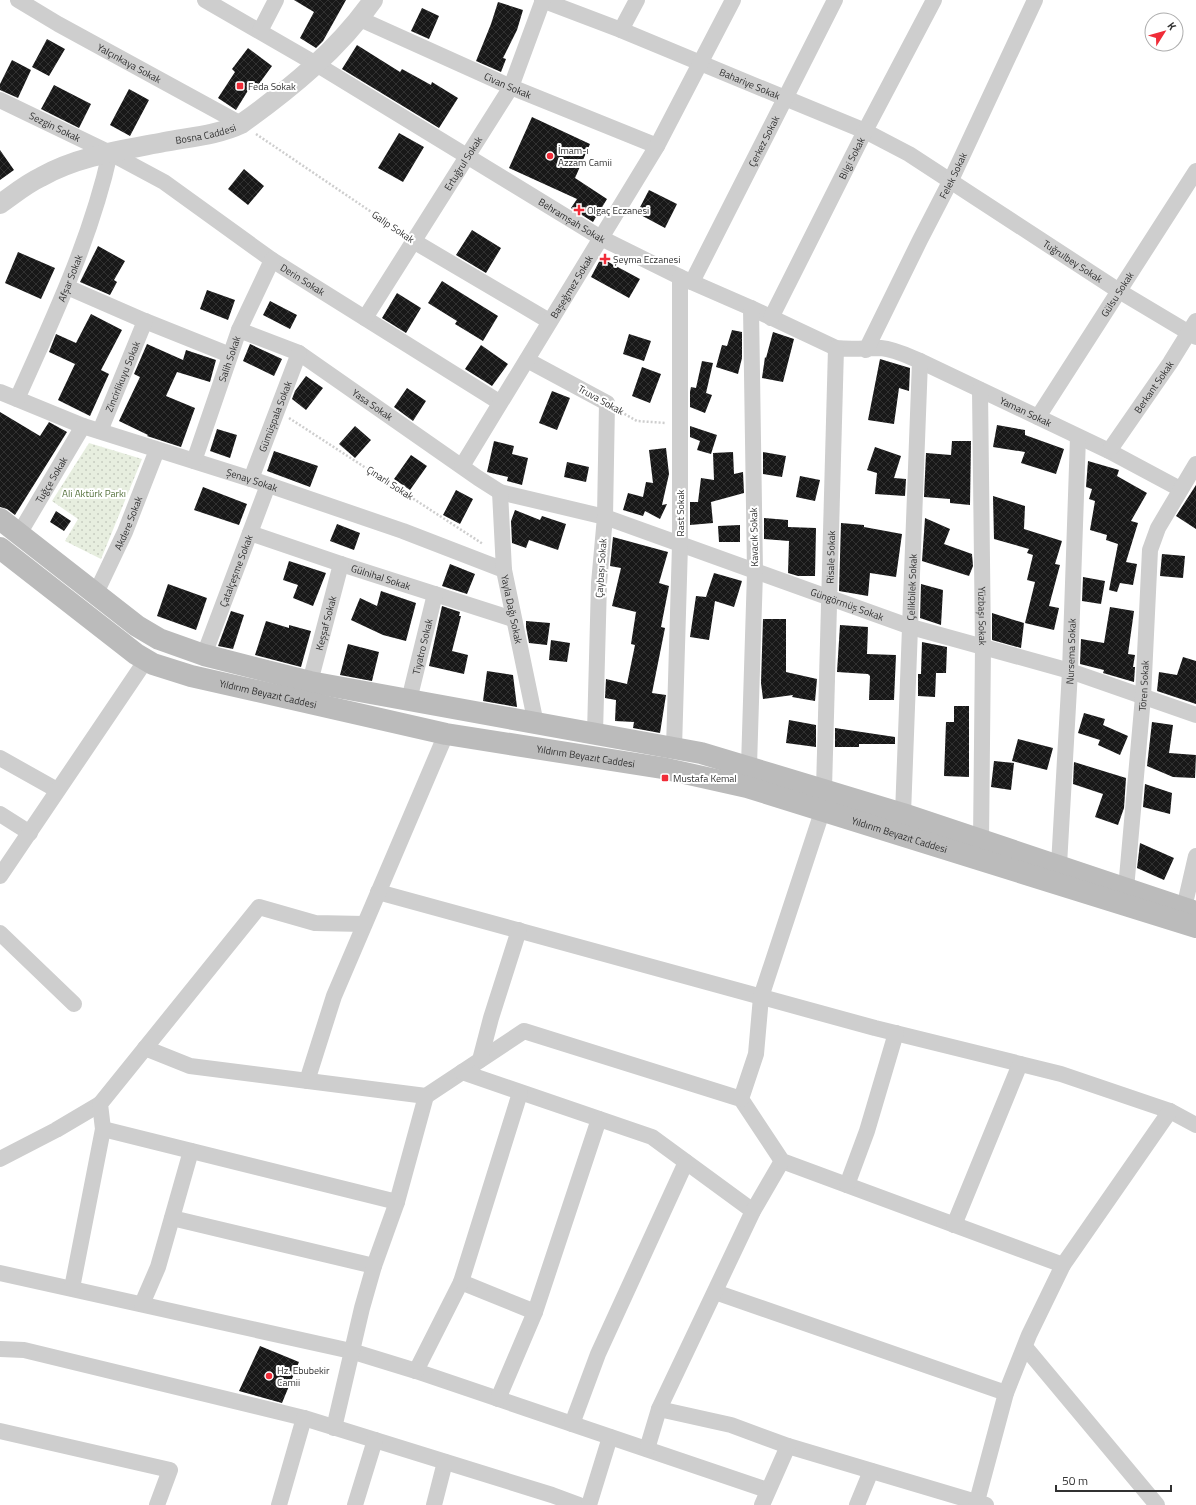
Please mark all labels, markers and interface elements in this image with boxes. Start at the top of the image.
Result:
north arrow [1144,12,1184,52]
text: K [1164,19,1181,34]
street label: Yalçınkaya Sokak [95,39,164,87]
street label: Bahariye Sokak [717,64,783,103]
street label: Civan Sokak [482,68,534,102]
place label: Feda Sokak [248,79,296,94]
marker: Feda Sokak [235,81,245,91]
street label: Sezgin Sokak [27,108,83,145]
street label: Çerkez Sokak [744,113,783,169]
street label: Bosna Caddesi [174,119,238,147]
street label: Ertuğrul Sokak [440,133,486,193]
street label: Bilgi Sokak [834,134,868,182]
place label: İmam-ı Azzam Camii [558,143,612,170]
street label: Felek Sokak [935,150,970,201]
marker: İmam-ı Azzam Camii [545,151,555,161]
street label: Behramşah Sokak [536,194,608,247]
place label: Olgaç Eczanesi [587,203,649,218]
marker: Olgaç Eczanesi [574,205,584,215]
street label: Galip Sokak [369,207,417,247]
street label: Tuğrulbey Sokak [1040,236,1106,286]
street label: Afşar Sokak [54,252,86,304]
street label: Başeğmez Sokak [546,252,596,321]
place label: Şeyma Eczanesi [613,252,680,267]
marker: Şeyma Eczanesi [600,254,610,264]
street label: Derin Sokak [278,260,328,299]
street label: Gülsu Sokak [1097,268,1137,320]
street label: Salih Sokak [214,334,244,384]
street label: Zincirlikuyu Sokak [101,339,144,414]
street label: Berkant Sokak [1130,357,1177,416]
street label: Gümüşpala Sokak [255,379,295,454]
street label: Truva Sokak [575,381,627,419]
street label: Yasa Sokak [349,385,396,424]
street label: Yaman Sokak [997,393,1054,430]
street label: Tuğçe Sokak [31,454,71,506]
street label: Çınarlı Sokak [364,462,417,504]
street label: Şenay Sokak [224,464,280,495]
park label: Ali Aktürk Parkı [62,486,126,501]
street label: Rast Sokak [673,489,688,536]
street label: Akdere Sokak [110,494,146,552]
street label: Kavacık Sokak [746,507,762,567]
street label: Risale Sokak [822,530,839,584]
street label: Çatalçeşme Sokak [215,532,256,609]
street label: Çaybaşı Sokak [591,537,611,598]
street label: Çelikbilek Sokak [903,553,920,621]
street label: Gülnihal Sokak [349,560,413,593]
street label: Yayla Dağı Sokak [498,573,527,645]
street label: Güngörmüş Sokak [809,584,886,624]
street label: Yüzbaşı Sokak [975,586,990,646]
street label: Keşşaf Sokak [311,594,340,652]
street label: Tiyatro Sokak [408,617,436,676]
street label: Nursema Sokak [1062,618,1079,685]
street label: Tören Sokak [1134,660,1152,712]
street label: Yıldırım Beyazıt Caddesi [218,675,318,712]
street label: Yıldırım Beyazıt Caddesi [535,741,636,771]
place label: Mustafa Kemal [673,771,737,786]
marker: Mustafa Kemal [660,773,670,783]
street label: Yıldırım Beyazıt Caddesi [850,813,949,857]
place label: Hz. Ebubekir Camii [277,1363,330,1390]
marker: Hz. Ebubekir Camii [264,1371,274,1381]
scale bar [1056,1467,1171,1493]
text: 50 m [1062,1471,1088,1490]

